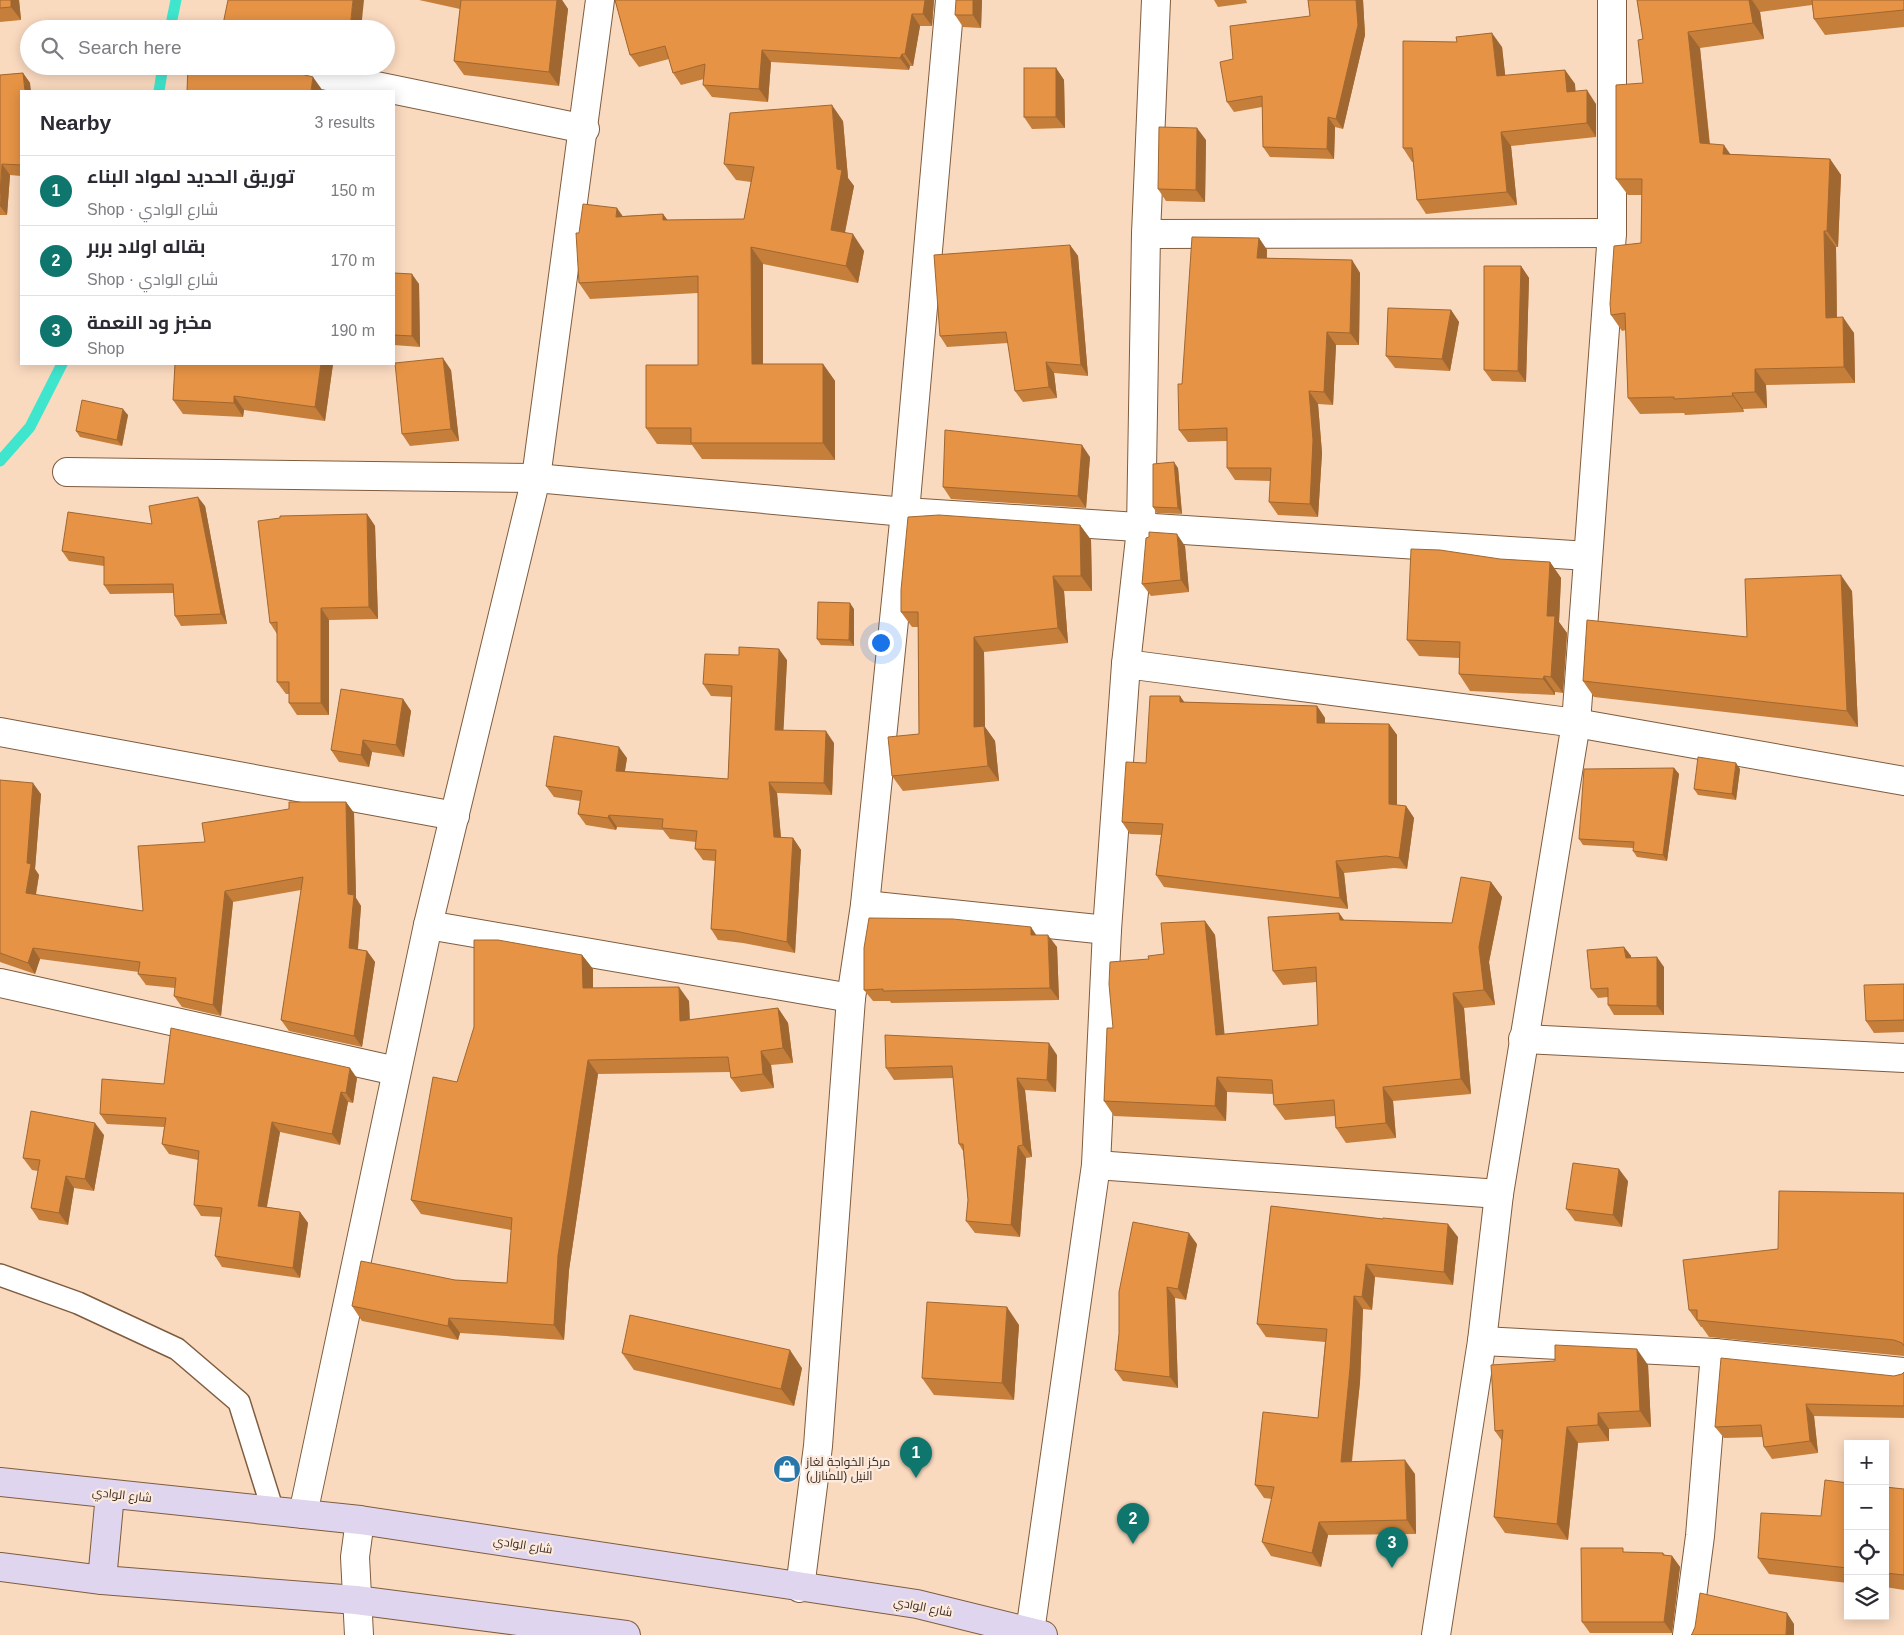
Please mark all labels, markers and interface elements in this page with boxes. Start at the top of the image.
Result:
search box [20,20,395,75]
icon: search [38,34,66,62]
text: Search here [78,37,182,58]
text: Nearby [40,111,111,134]
text: 3 results [315,114,375,131]
text: توريق الحديد لمواد البناء [87,166,294,187]
text: 1 [52,182,60,199]
text: 150 m [331,182,375,199]
text: Shop · شارع الوادي [87,201,218,218]
text: بقاله اولاد بربر [87,236,205,257]
text: 2 [52,252,60,269]
text: 170 m [331,252,375,269]
text: Shop · شارع الوادي [87,271,218,288]
text: مخبز ود النعمة [87,312,212,333]
text: 3 [52,322,60,339]
text: 190 m [331,322,375,339]
text: Shop [87,340,124,357]
your location [868,630,894,656]
pin: 1 [900,1437,932,1478]
map controls [1844,1440,1889,1620]
button: + [1844,1440,1889,1485]
shop icon: مركز الخواجة لغاز النيل (للمنازل) [772,1454,802,1484]
place label: مركز الخواجة لغاز النيل (للمنازل) [805,1455,890,1483]
street label: شارع الوادي [91,1485,153,1508]
button: − [1844,1485,1889,1530]
pin: 2 [1117,1503,1149,1544]
pin: 3 [1376,1527,1408,1568]
button: locate [1844,1530,1889,1575]
street label: شارع الوادي [492,1533,554,1560]
button: layers [1844,1575,1889,1620]
street label: شارع الوادي [892,1594,954,1623]

